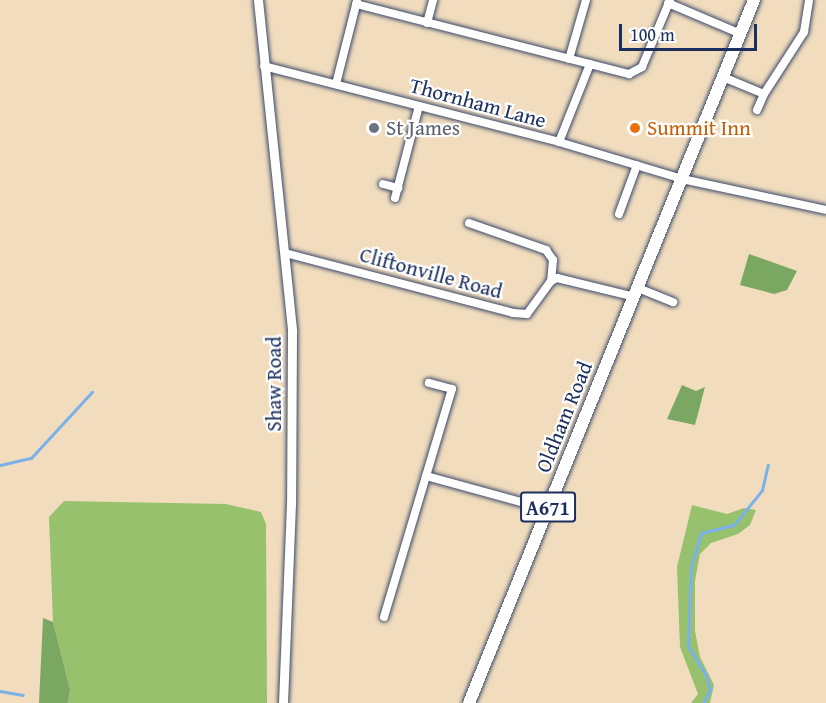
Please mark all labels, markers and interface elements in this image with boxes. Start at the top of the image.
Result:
scale bar [622,12,760,50]
text: 100 m [630,21,675,48]
street label: Thornham Lane [407,73,549,133]
place label: St James [386,115,460,141]
place label: Summit Inn [647,115,751,141]
marker: St James [367,121,381,135]
marker: Summit Inn [628,121,642,135]
street label: Cliftonville Road [357,242,505,304]
street label: Shaw Road [261,336,287,432]
street label: Oldham Road [530,358,598,476]
road number: A671 [520,490,576,524]

